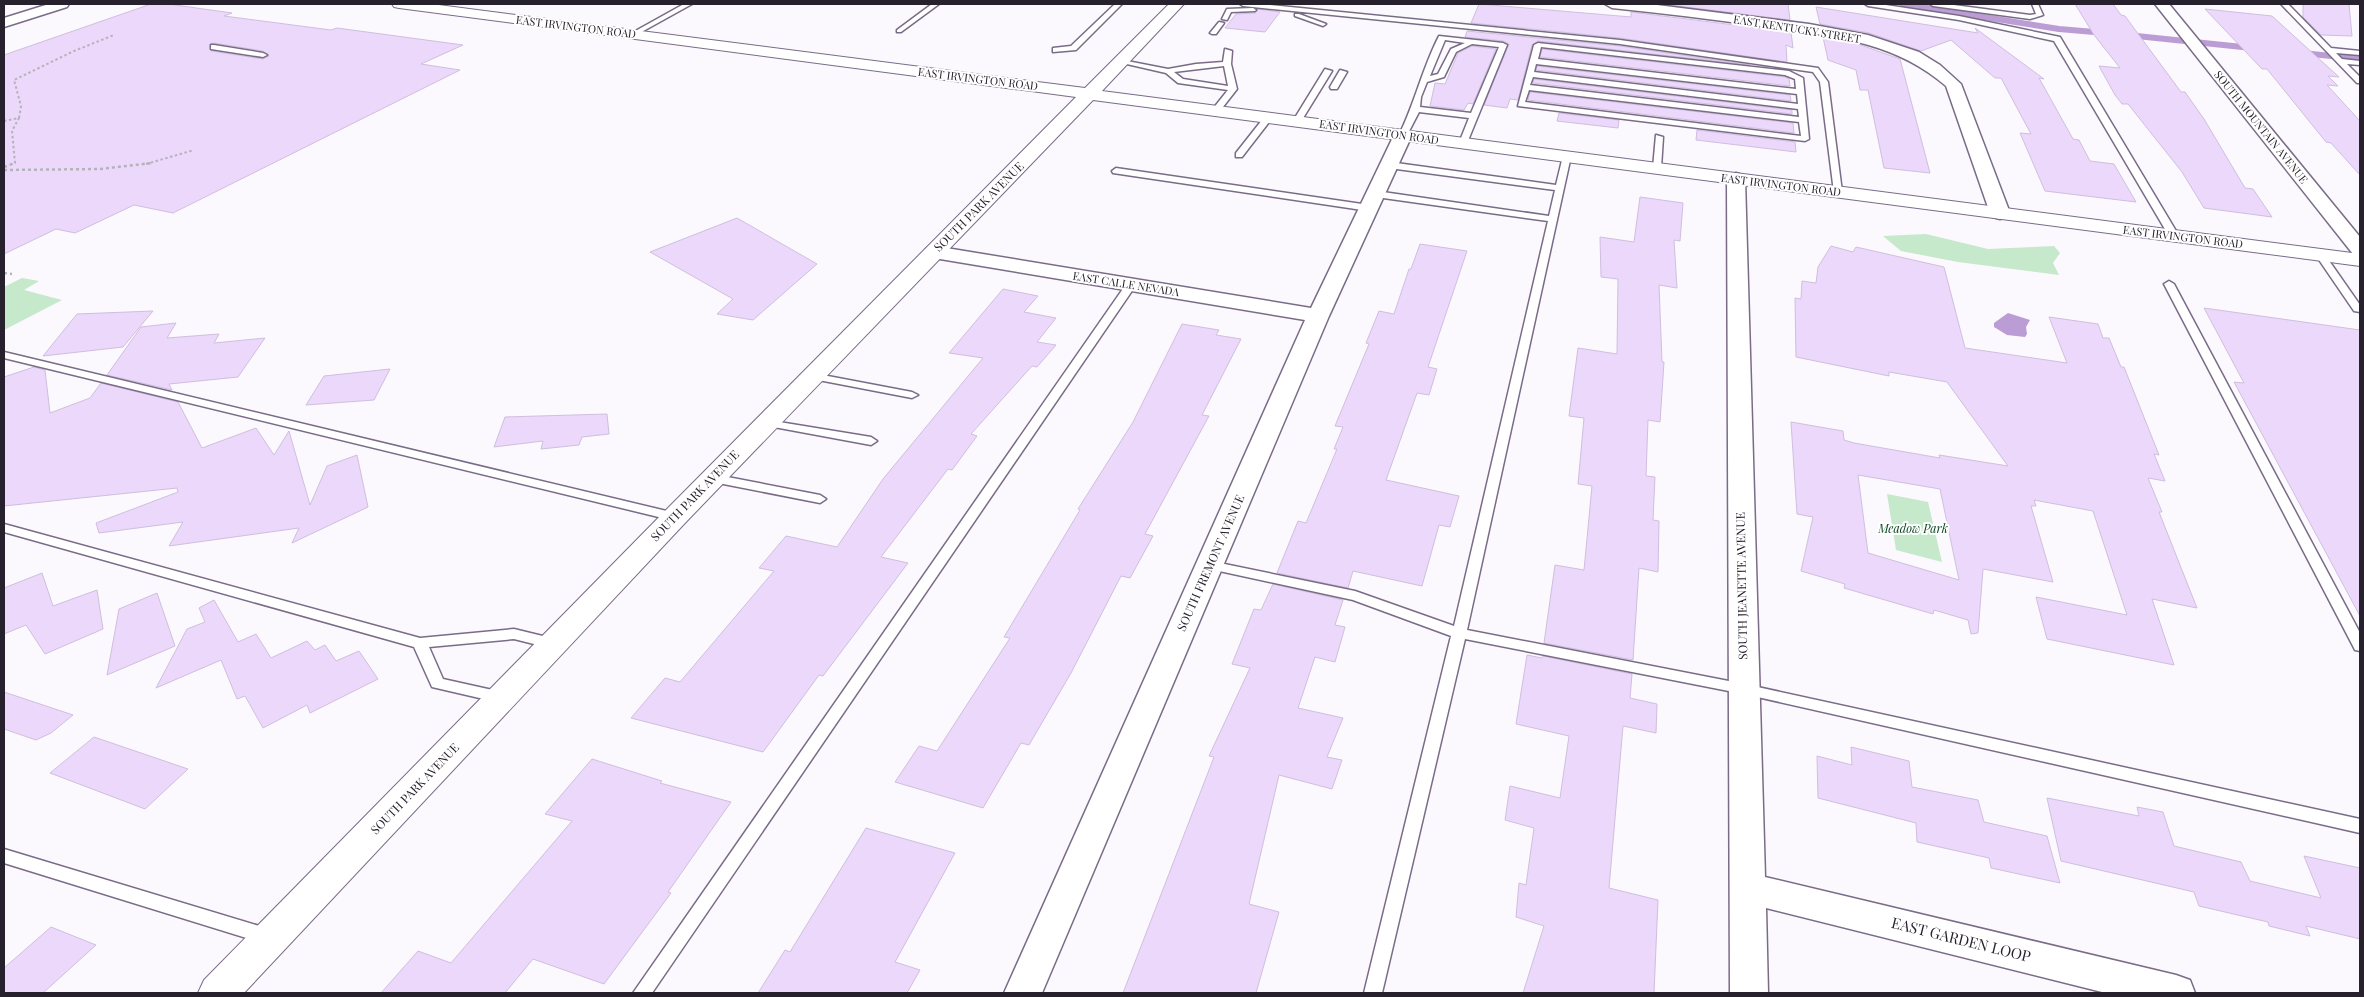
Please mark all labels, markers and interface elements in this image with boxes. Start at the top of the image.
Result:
street label: EAST KENTUCKY STREET [1732,11,1862,46]
street label: EAST IRVINGTON ROAD [515,12,637,41]
street label: EAST IRVINGTON ROAD [917,64,1039,93]
street label: SOUTH MOUNTAIN AVENUE [2211,67,2312,186]
street label: EAST IRVINGTON ROAD [1318,116,1440,147]
street label: SOUTH PARK AVENUE [930,158,1027,255]
street label: EAST IRVINGTON ROAD [1720,170,1842,199]
street label: EAST IRVINGTON ROAD [2122,222,2244,251]
street label: EAST CALLE NEVADA [1072,268,1180,299]
street label: SOUTH PARK AVENUE [647,446,742,544]
street label: SOUTH FREMONT AVENUE [1173,492,1248,633]
street label: SOUTH JEANETTE AVENUE [1732,512,1750,660]
park label: Meadow Park [1877,520,1948,536]
street label: SOUTH PARK AVENUE [367,739,462,837]
street label: EAST GARDEN LOOP [1890,912,2033,966]

